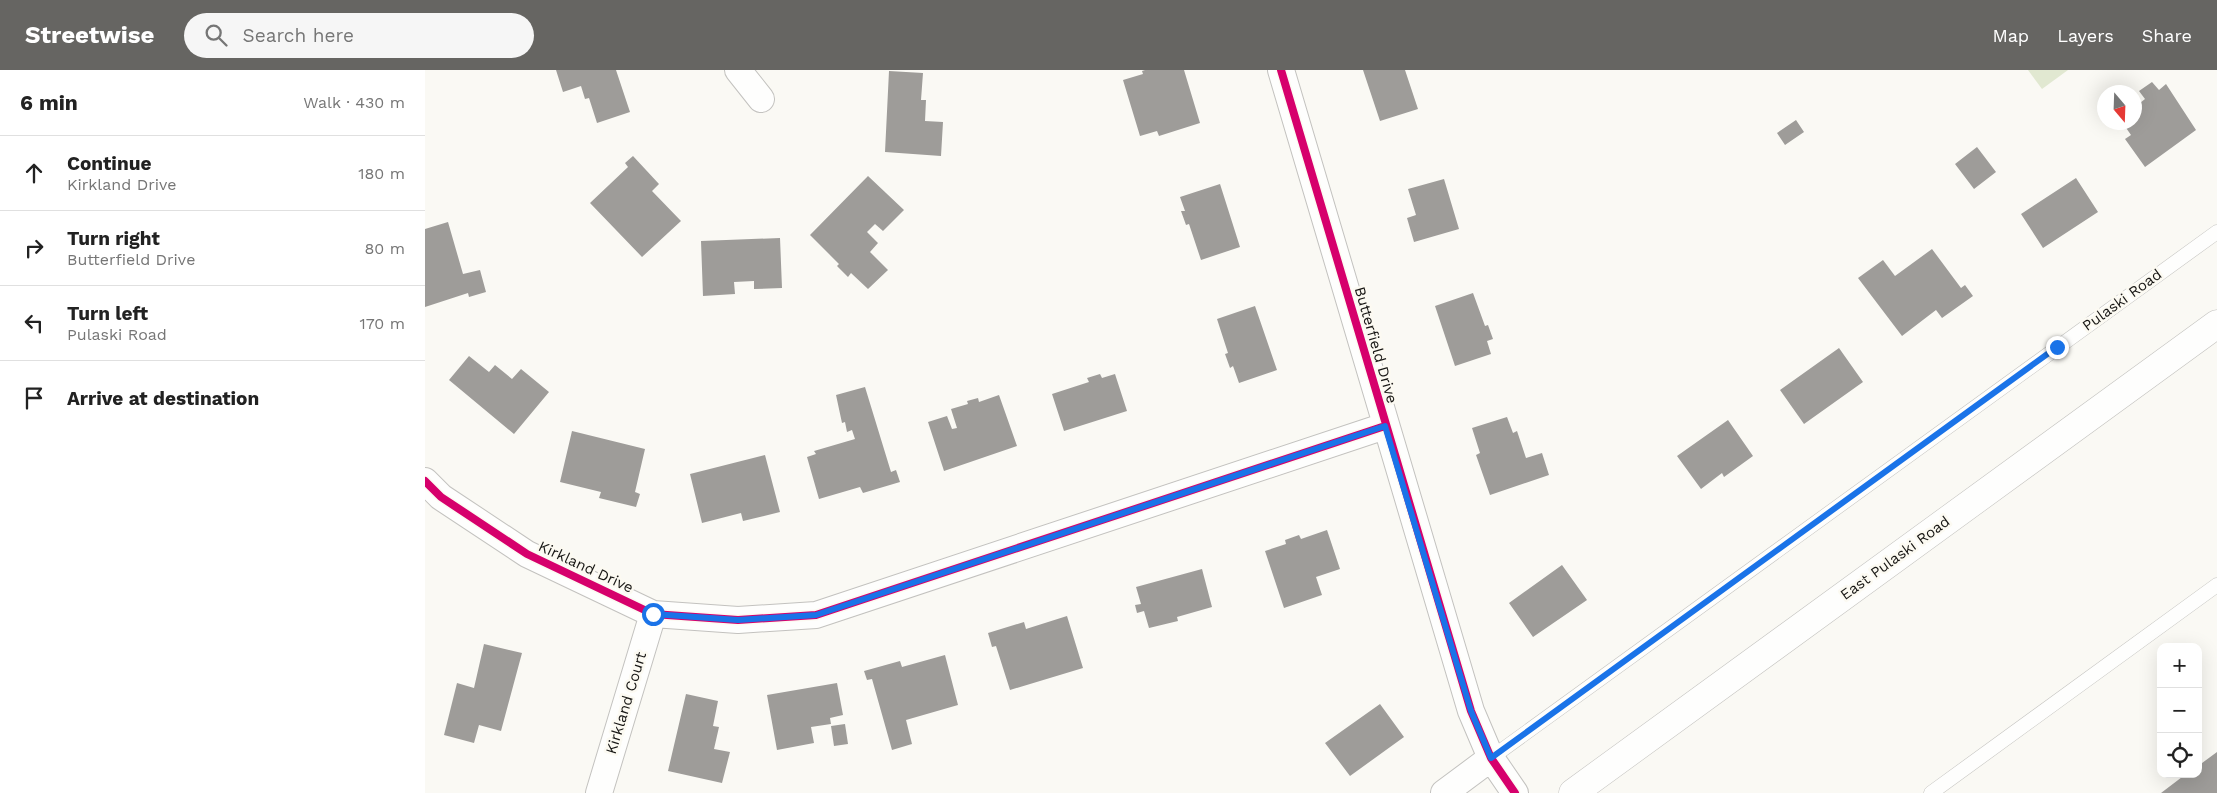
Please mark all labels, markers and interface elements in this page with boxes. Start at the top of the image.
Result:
search box [184,13,534,58]
text: Streetwise [25,21,154,49]
icon: search [202,21,230,49]
text: Search here [242,24,354,47]
text: Map [1992,25,2029,46]
text: Layers [2057,25,2114,46]
text: Share [2142,25,2192,46]
north arrow [2097,85,2142,130]
text: 6 min [20,90,78,115]
text: Walk · 430 m [303,93,405,112]
text: Continue [67,152,151,175]
icon: ahead [20,159,48,187]
text: 180 m [358,164,405,183]
text: Kirkland Drive [67,175,177,194]
text: Turn right [67,227,160,250]
icon: right [20,234,48,262]
text: 80 m [364,239,405,258]
text: Butterfield Drive [67,250,195,269]
street label: Pulaski Road [2079,265,2165,335]
street label: Butterfield Drive [1351,285,1401,405]
text: Turn left [67,302,148,325]
icon: left [20,309,48,337]
text: 170 m [359,314,405,333]
text: Pulaski Road [67,325,167,344]
route end [2046,336,2069,359]
icon: arrive [20,384,48,412]
text: Arrive at destination [67,387,259,410]
street label: East Pulaski Road [1837,512,1953,604]
street label: Kirkland Drive [536,537,636,597]
route start [642,603,665,626]
map controls [2157,643,2202,778]
button: + [2157,643,2202,688]
street label: Kirkland Court [602,649,650,756]
button: − [2157,688,2202,733]
button: locate [2157,733,2202,778]

